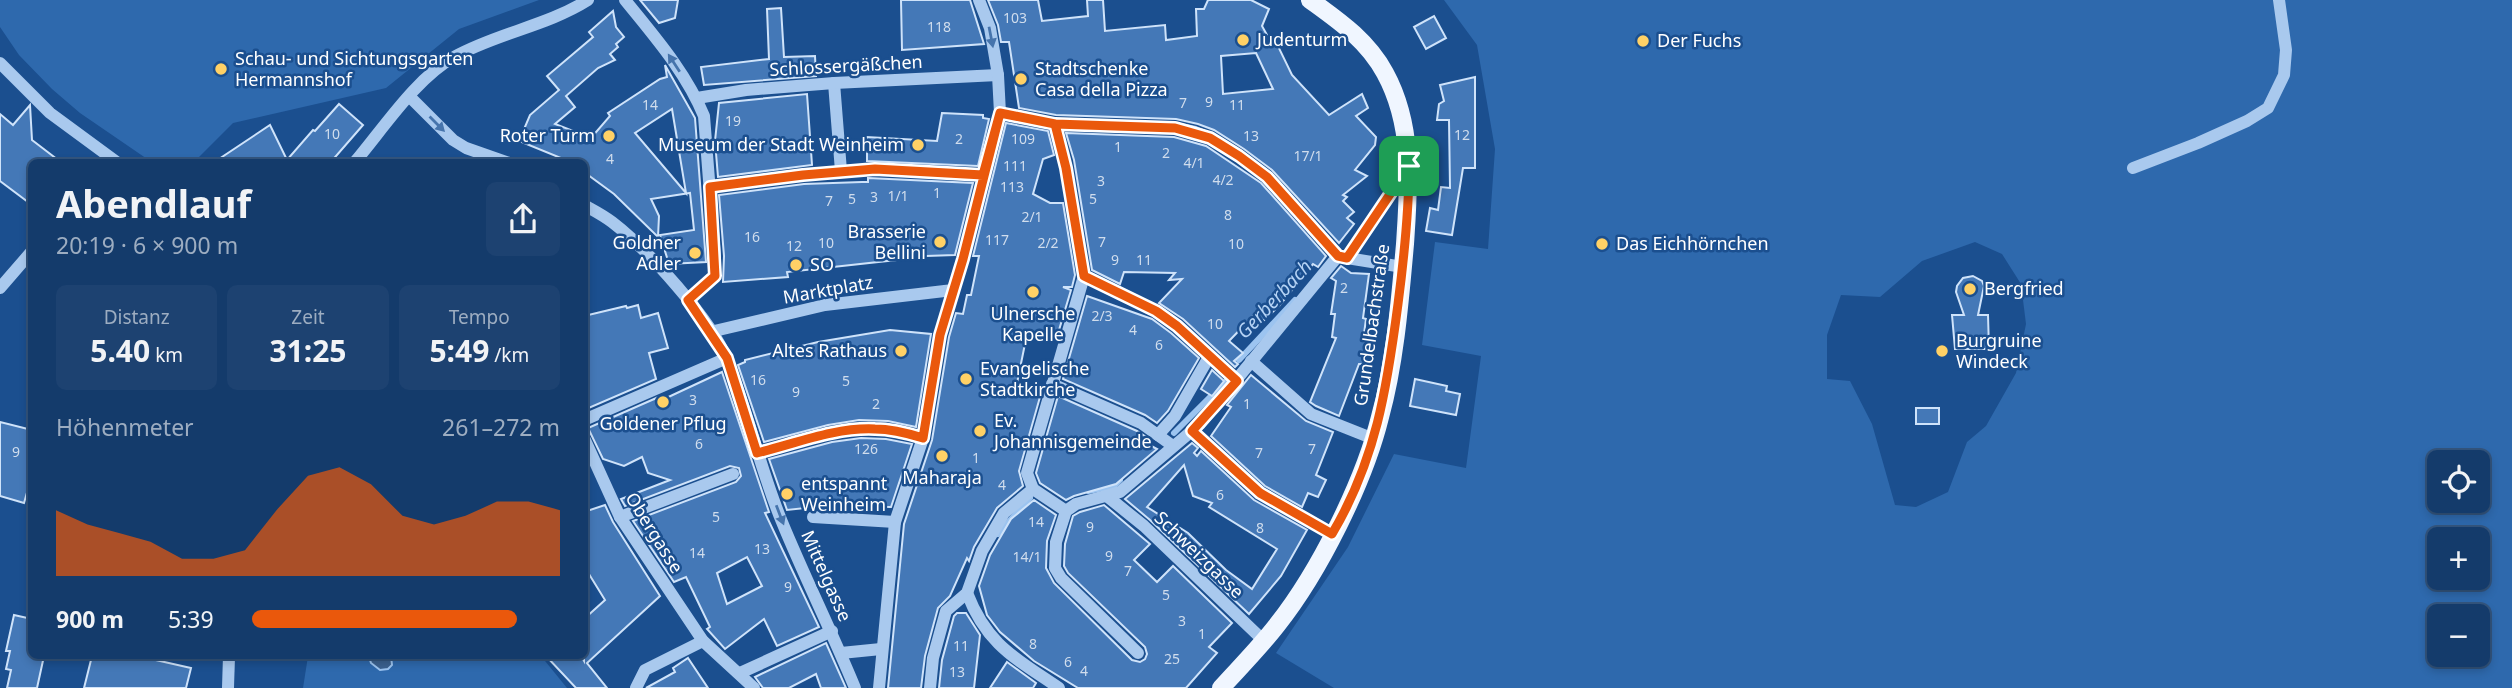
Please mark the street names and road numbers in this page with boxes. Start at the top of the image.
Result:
street label: Schlossergäßchen [769,49,923,81]
street label: Grundelbachstraße [1348,242,1394,407]
street label: Marktplatz [781,269,875,309]
street label: Obergasse [621,487,689,577]
street label: Schweizgasse [1150,505,1250,603]
street label: Mittelgasse [796,526,858,625]

